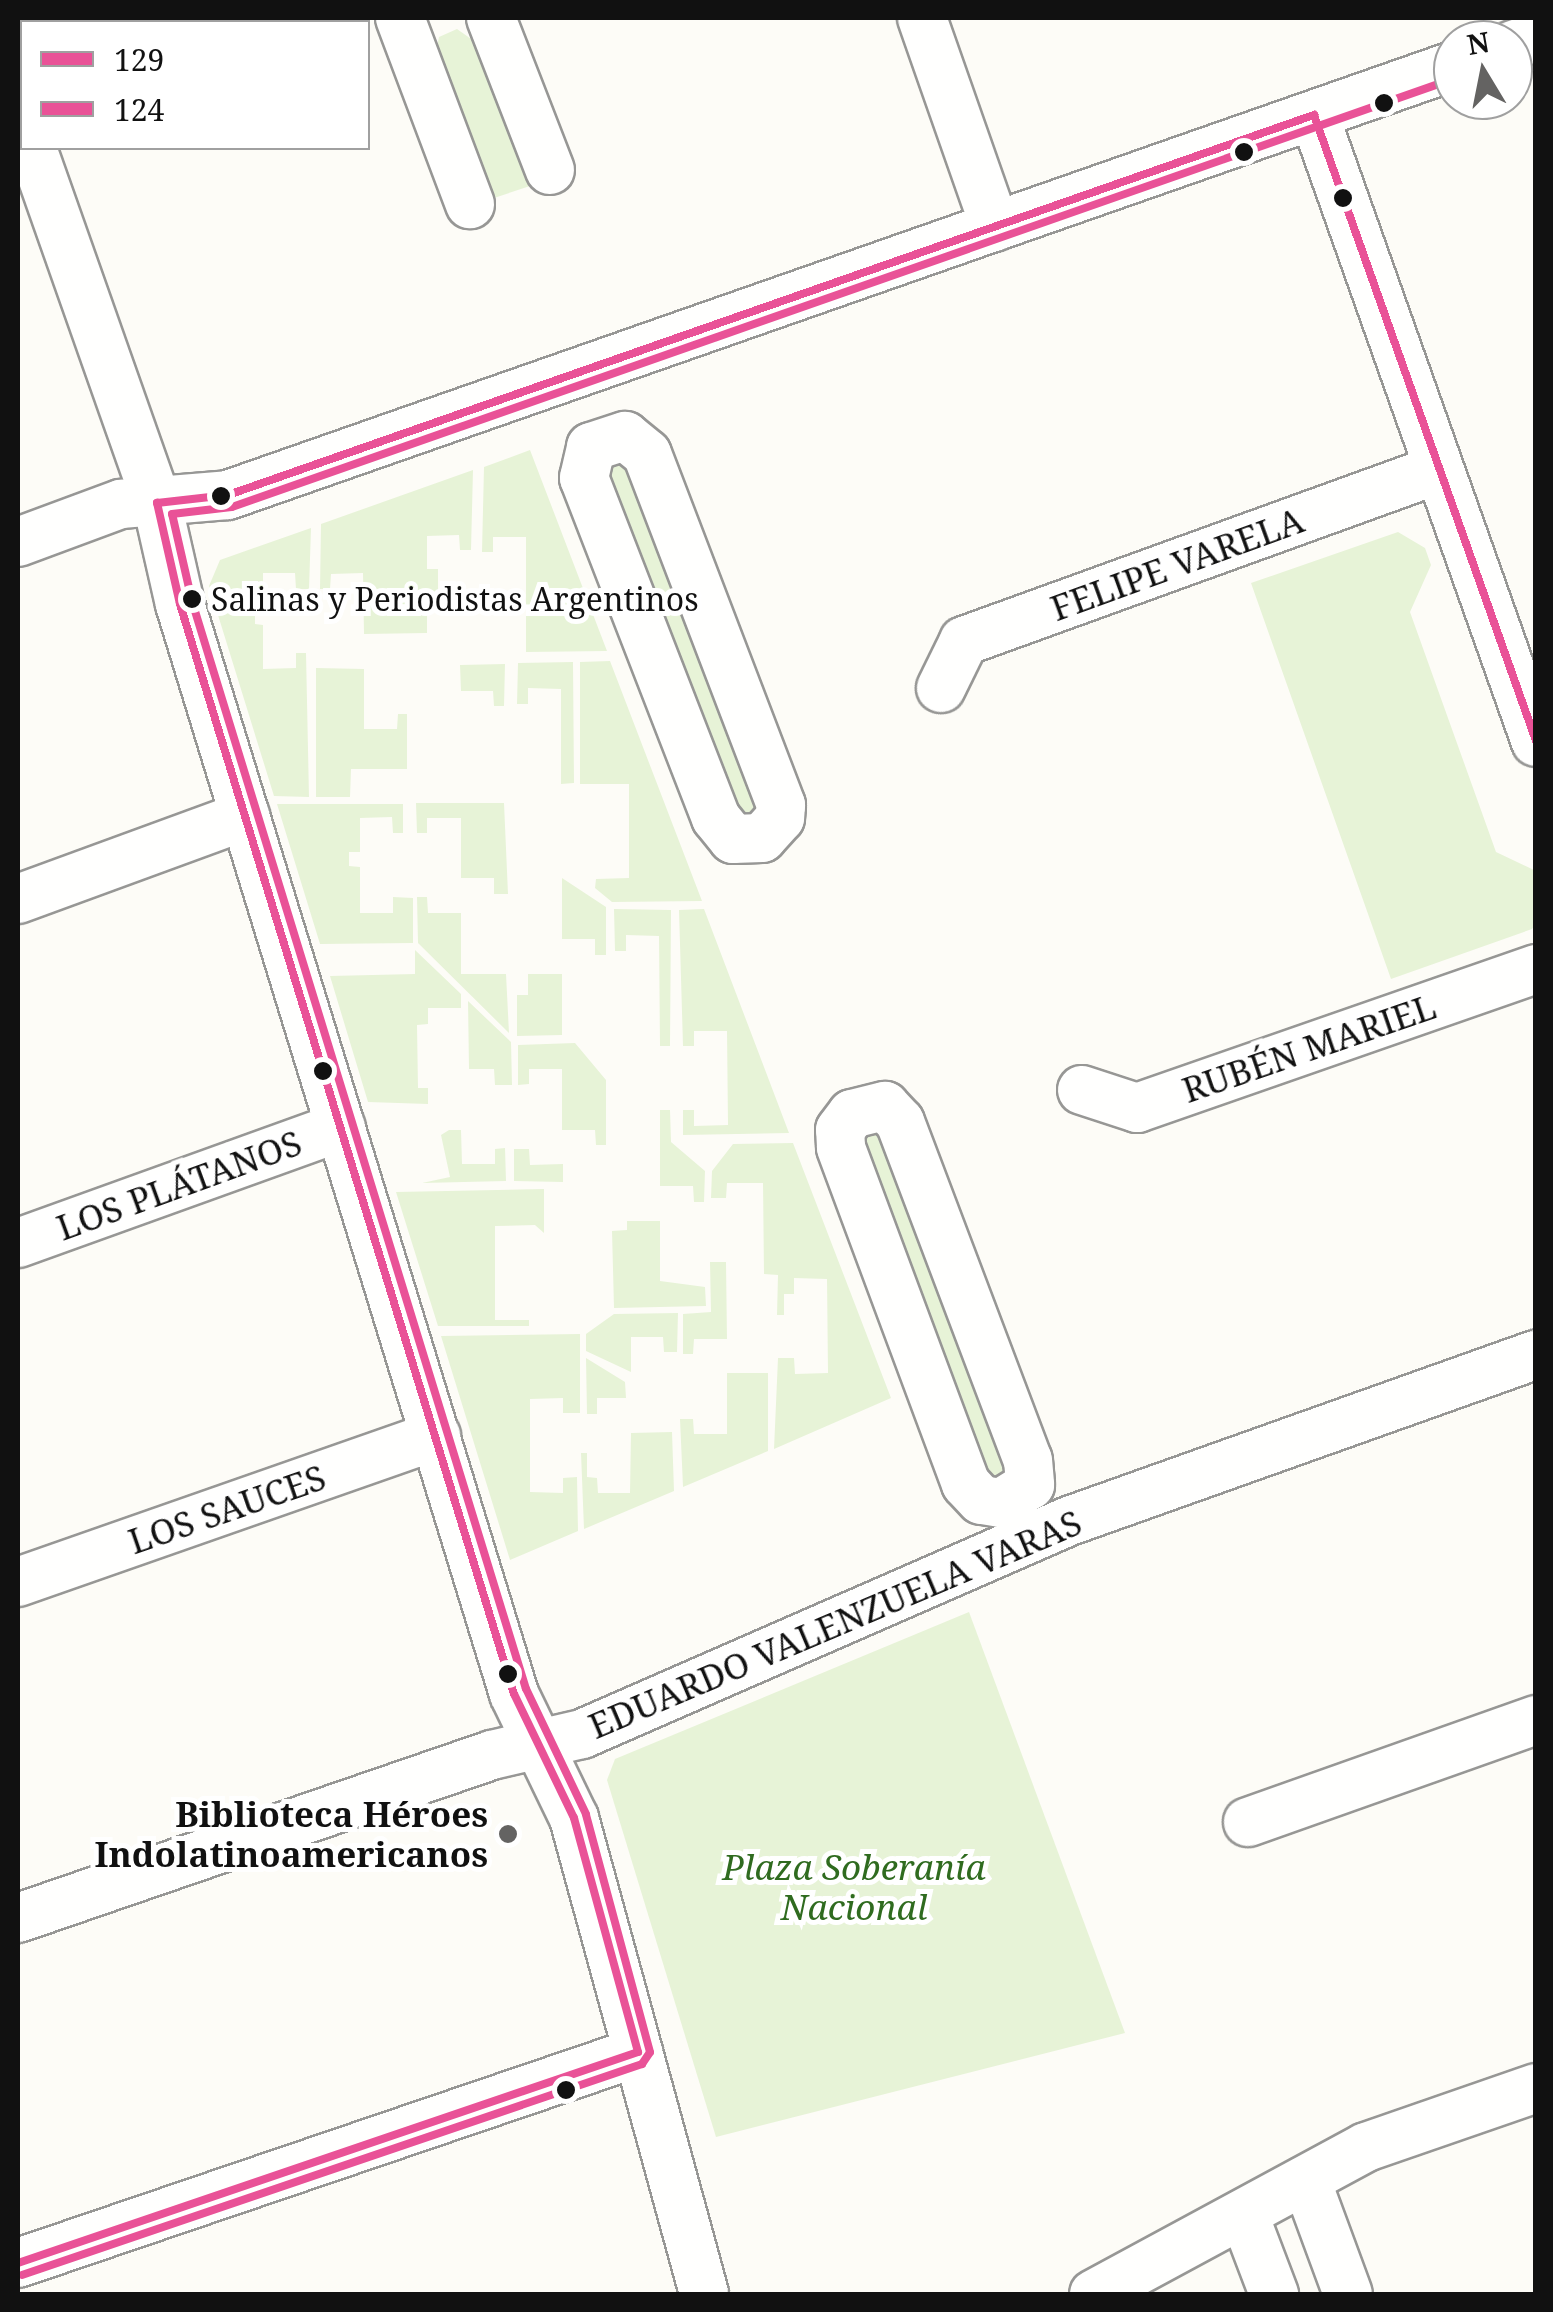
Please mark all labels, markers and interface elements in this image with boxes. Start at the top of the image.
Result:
legend [20,20,370,150]
north arrow [1433,20,1533,120]
text: N [1464,22,1492,63]
text: 129 [114,39,164,80]
text: 124 [114,89,164,130]
unlabelled marker [1374,93,1394,113]
unlabelled marker [1234,142,1254,162]
unlabelled marker [1333,188,1353,208]
unlabelled marker [211,486,231,506]
street label: FELIPE VARELA [1045,499,1309,629]
place label: Salinas y Periodistas Argentinos [211,580,699,618]
marker: Salinas y Periodistas Argentinos [182,589,202,609]
street label: RUBÉN MARIEL [1177,985,1441,1111]
unlabelled marker [313,1061,333,1081]
street label: LOS PLÁTANOS [51,1121,307,1249]
street label: LOS SAUCES [123,1456,331,1562]
street label: EDUARDO VALENZUELA VARAS [582,1501,1088,1747]
unlabelled marker [498,1664,518,1684]
place label: Biblioteca Héroes Indolatinoamericanos [94,1793,488,1875]
marker: Biblioteca Héroes Indolatinoamericanos [497,1823,519,1845]
park label: Plaza Soberanía Nacional [722,1846,986,1928]
unlabelled marker [556,2080,576,2100]

